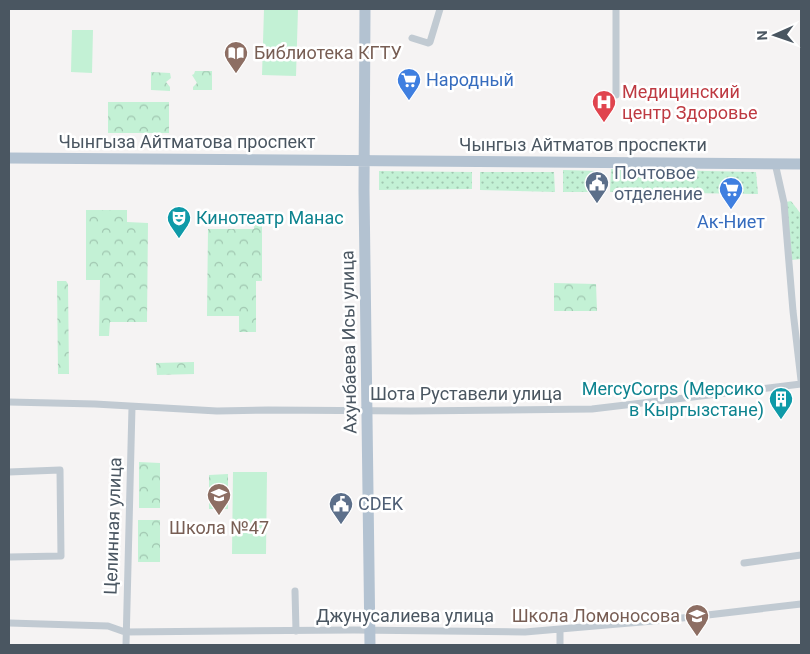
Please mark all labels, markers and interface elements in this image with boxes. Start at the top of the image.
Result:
north arrow [750,10,800,60]
text: N [754,30,770,41]
library icon: Библиотека КГТУ [223,40,249,74]
place label: Библиотека КГТУ [254,42,402,63]
supermarket icon: Народный [396,67,422,101]
place label: Народный [426,69,514,90]
place label: Медицинский центр Здоровье [622,81,758,123]
hospital icon: Медицинский центр Здоровье [591,89,617,123]
street label: Чынгыза Айтматова проспект [58,131,316,152]
street label: Чынгыз Айтматов проспекти [459,134,707,155]
place label: Почтовое отделение [614,162,703,204]
public building icon: Почтовое отделение [584,170,610,204]
supermarket icon: Ак-Ниет [718,176,744,210]
theatre icon: Кинотеатр Манас [166,205,192,239]
place label: Кинотеатр Манас [196,207,344,228]
place label: Ак-Ниет [697,211,765,232]
street label: Ахунбаева Исы улица [336,250,361,434]
place label: MercyCorps (Мерсико в Кыргызстане) [582,378,764,421]
street label: Шота Руставели улица [370,383,562,404]
building icon: MercyCorps (Мерсико в Кыргызстане) [768,386,794,420]
street label: Целинная улица [100,457,125,595]
school or university icon: Школа №47 [206,482,232,516]
public building icon: CDEK [328,491,354,525]
place label: CDEK [358,493,404,514]
place label: Школа №47 [169,517,269,538]
school or university icon: Школа Ломоносова [684,603,710,637]
street label: Джунусалиева улица [316,605,494,626]
place label: Школа Ломоносова [512,605,680,626]

